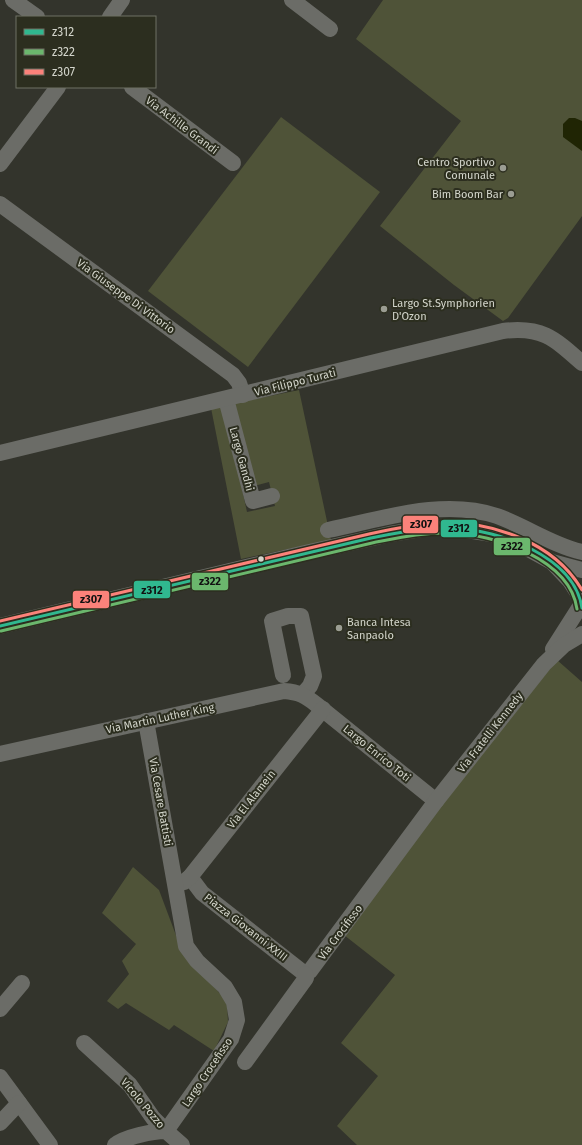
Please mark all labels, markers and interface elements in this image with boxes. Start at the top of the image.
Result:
legend [16,16,156,88]
text: z312 [52,25,74,39]
text: z322 [52,45,75,59]
text: z307 [52,65,75,79]
street label: Via Achille Grandi [143,94,221,157]
place label: Centro Sportivo Comunale [417,156,495,182]
marker: Centro Sportivo Comunale [498,163,508,173]
place label: Bim Boom Bar [432,188,504,201]
marker: Bim Boom Bar [506,189,516,199]
street label: Via Giuseppe Di Vittorio [74,256,177,336]
place label: Largo St.Symphorien D'Ozon [392,297,495,323]
marker: Largo St.Symphorien D'Ozon [379,304,389,314]
street label: Via Filippo Turati [253,366,337,399]
street label: Largo Gandhi [227,426,256,493]
line badge: z307 [402,515,439,534]
text: z307 [410,518,432,531]
line badge: z312 [440,519,478,538]
text: z312 [448,522,470,535]
line badge: z322 [493,537,531,556]
text: z322 [501,540,523,553]
unlabelled marker [256,554,266,564]
line badge: z322 [191,572,229,591]
text: z322 [199,575,221,588]
line badge: z312 [133,580,171,599]
text: z312 [141,584,163,597]
line badge: z307 [72,590,110,609]
text: z307 [80,593,102,606]
place label: Banca Intesa Sanpaolo [347,616,411,642]
marker: Banca Intesa Sanpaolo [334,623,344,633]
street label: Via Fratelli Kennedy [455,689,526,775]
street label: Via Martin Luther King [105,701,216,736]
street label: Largo Enrico Toti [340,722,413,785]
street label: Via Cesare Battisti [146,757,175,847]
street label: Via El Alamein [225,768,278,831]
street label: Piazza Giovanni XXIII [202,891,290,964]
street label: Via Crocifisso [315,902,365,962]
street label: Largo Crocefisso [179,1035,235,1109]
street label: Vicolo Pozzo [118,1076,167,1131]

